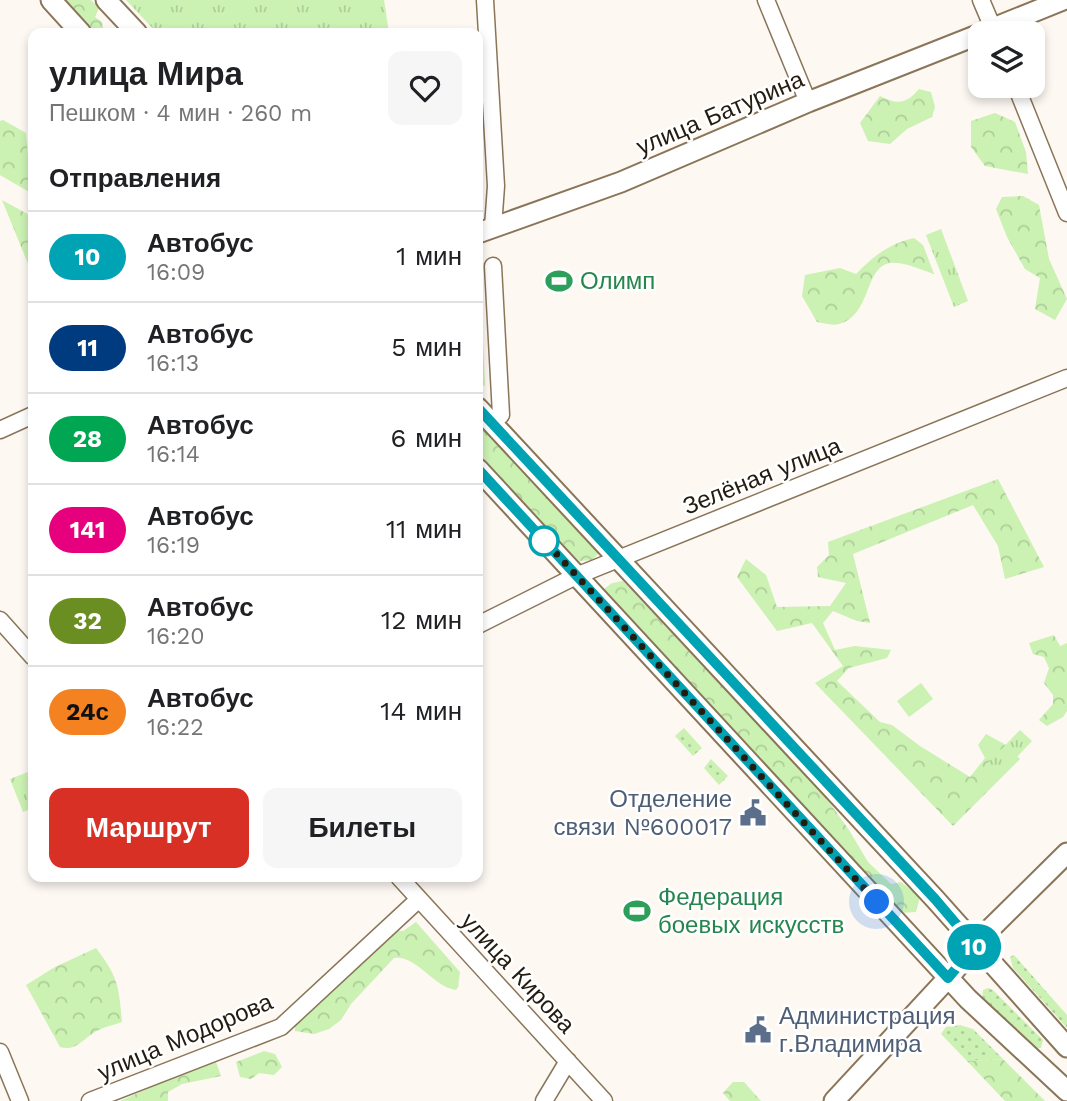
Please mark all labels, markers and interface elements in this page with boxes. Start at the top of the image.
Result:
map controls [968,21,1045,98]
button: layers [968,21,1045,98]
button: heart [388,51,462,125]
text: улица Мира [49,54,243,93]
street label: улица Батурина [632,65,808,161]
text: Пешком · 4 мин · 260 m [49,100,312,127]
text: Отправления [49,163,221,193]
text: Автобус [147,228,254,258]
text: 1 мин [396,241,462,271]
text: 10 [75,243,100,271]
text: 16:09 [147,259,205,286]
sports icon: Олимп [544,266,574,296]
place label: Олимп [580,267,655,295]
text: Автобус [147,319,254,349]
text: 5 мин [391,332,462,362]
text: 11 [77,334,98,362]
text: 16:13 [147,350,199,377]
text: Автобус [147,410,254,440]
text: 6 мин [391,423,462,453]
text: 28 [73,425,102,453]
street label: Зелёная улица [679,431,846,520]
text: 16:14 [147,441,200,468]
text: Автобус [147,501,254,531]
text: 11 мин [386,514,462,544]
text: 141 [70,516,105,544]
unlabelled marker [529,526,559,556]
text: 16:19 [147,532,200,559]
text: Автобус [147,592,254,622]
text: 12 мин [381,605,462,635]
text: 32 [73,607,102,635]
text: 16:20 [147,623,204,650]
text: Автобус [147,683,254,713]
text: 14 мин [380,696,462,726]
text: 24с [66,698,109,726]
text: 16:22 [147,714,204,741]
place label: Отделение связи №600017 [553,785,732,841]
button: Маршрут [49,788,249,868]
button: Билеты [263,788,462,868]
public building icon: Отделение связи №600017 [738,798,768,828]
place label: Федерация боевых искусств [658,883,844,939]
your location [859,884,894,919]
sports icon: Федерация боевых искусств [622,896,652,926]
street label: улица Кирова [455,907,581,1039]
line badge: 10 [942,924,1006,970]
text: 10 [961,933,987,961]
street label: улица Модорова [93,987,277,1086]
place label: Администрация г.Владимира [779,1002,955,1058]
public building icon: Администрация г.Владимира [743,1015,773,1045]

